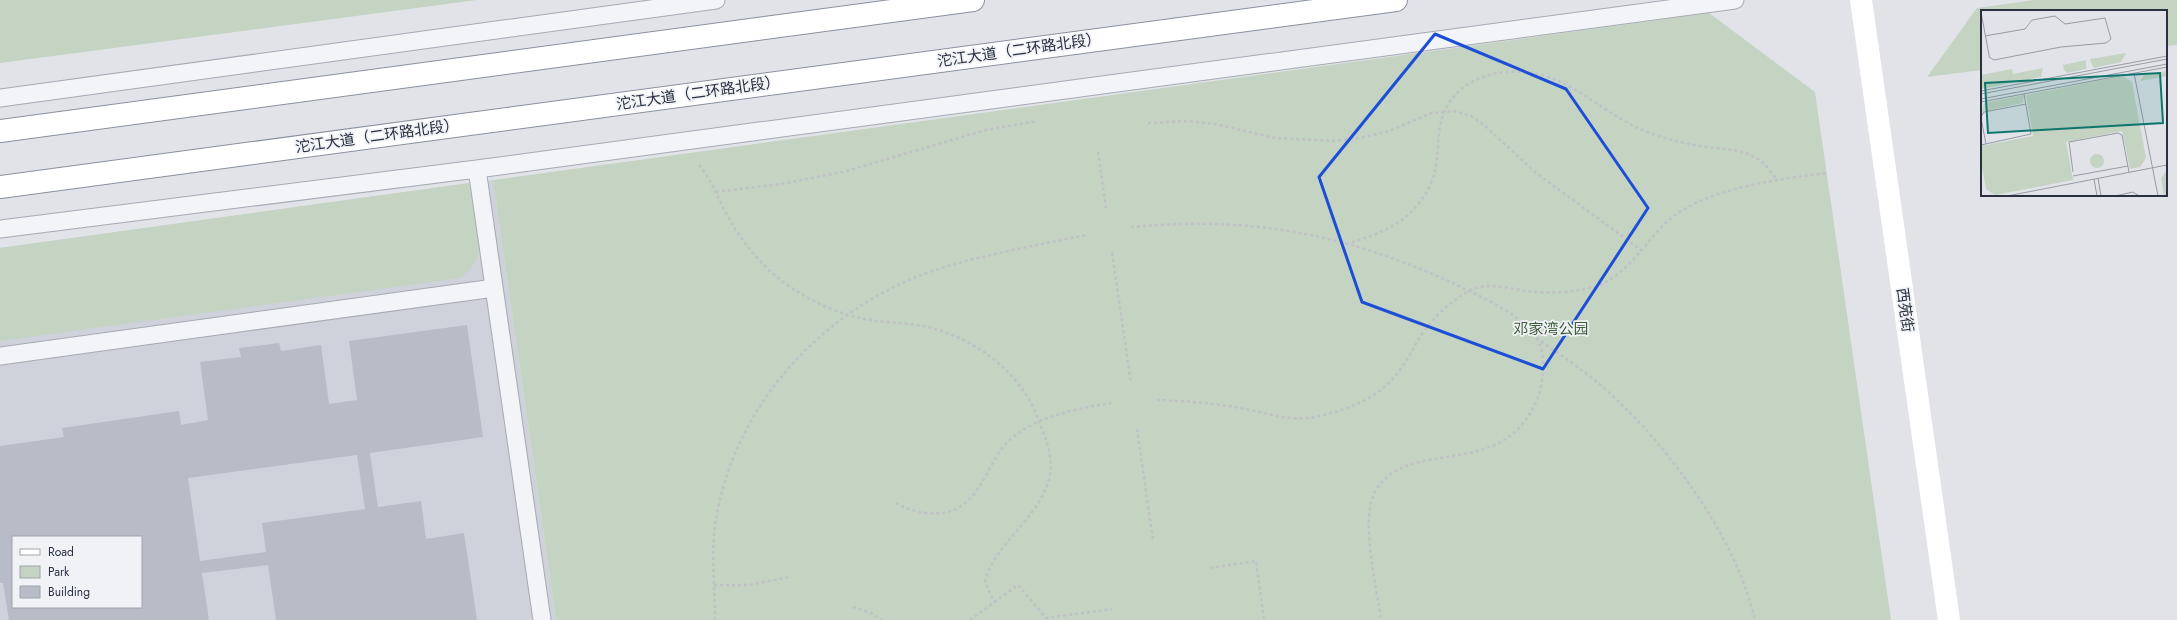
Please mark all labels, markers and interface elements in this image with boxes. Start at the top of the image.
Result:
inset map [1981,10,2167,196]
street label: 沱江大道（二环路北段） [936,28,1102,72]
street label: 沱江大道（二环路北段） [615,71,781,115]
street label: 沱江大道（二环路北段） [294,114,460,158]
street label: 西苑街 [1891,286,1919,334]
park label: 邓家湾公园 [1513,318,1589,340]
legend [12,536,142,608]
text: Road [48,543,74,561]
text: Park [48,563,70,581]
text: Building [48,583,90,601]

